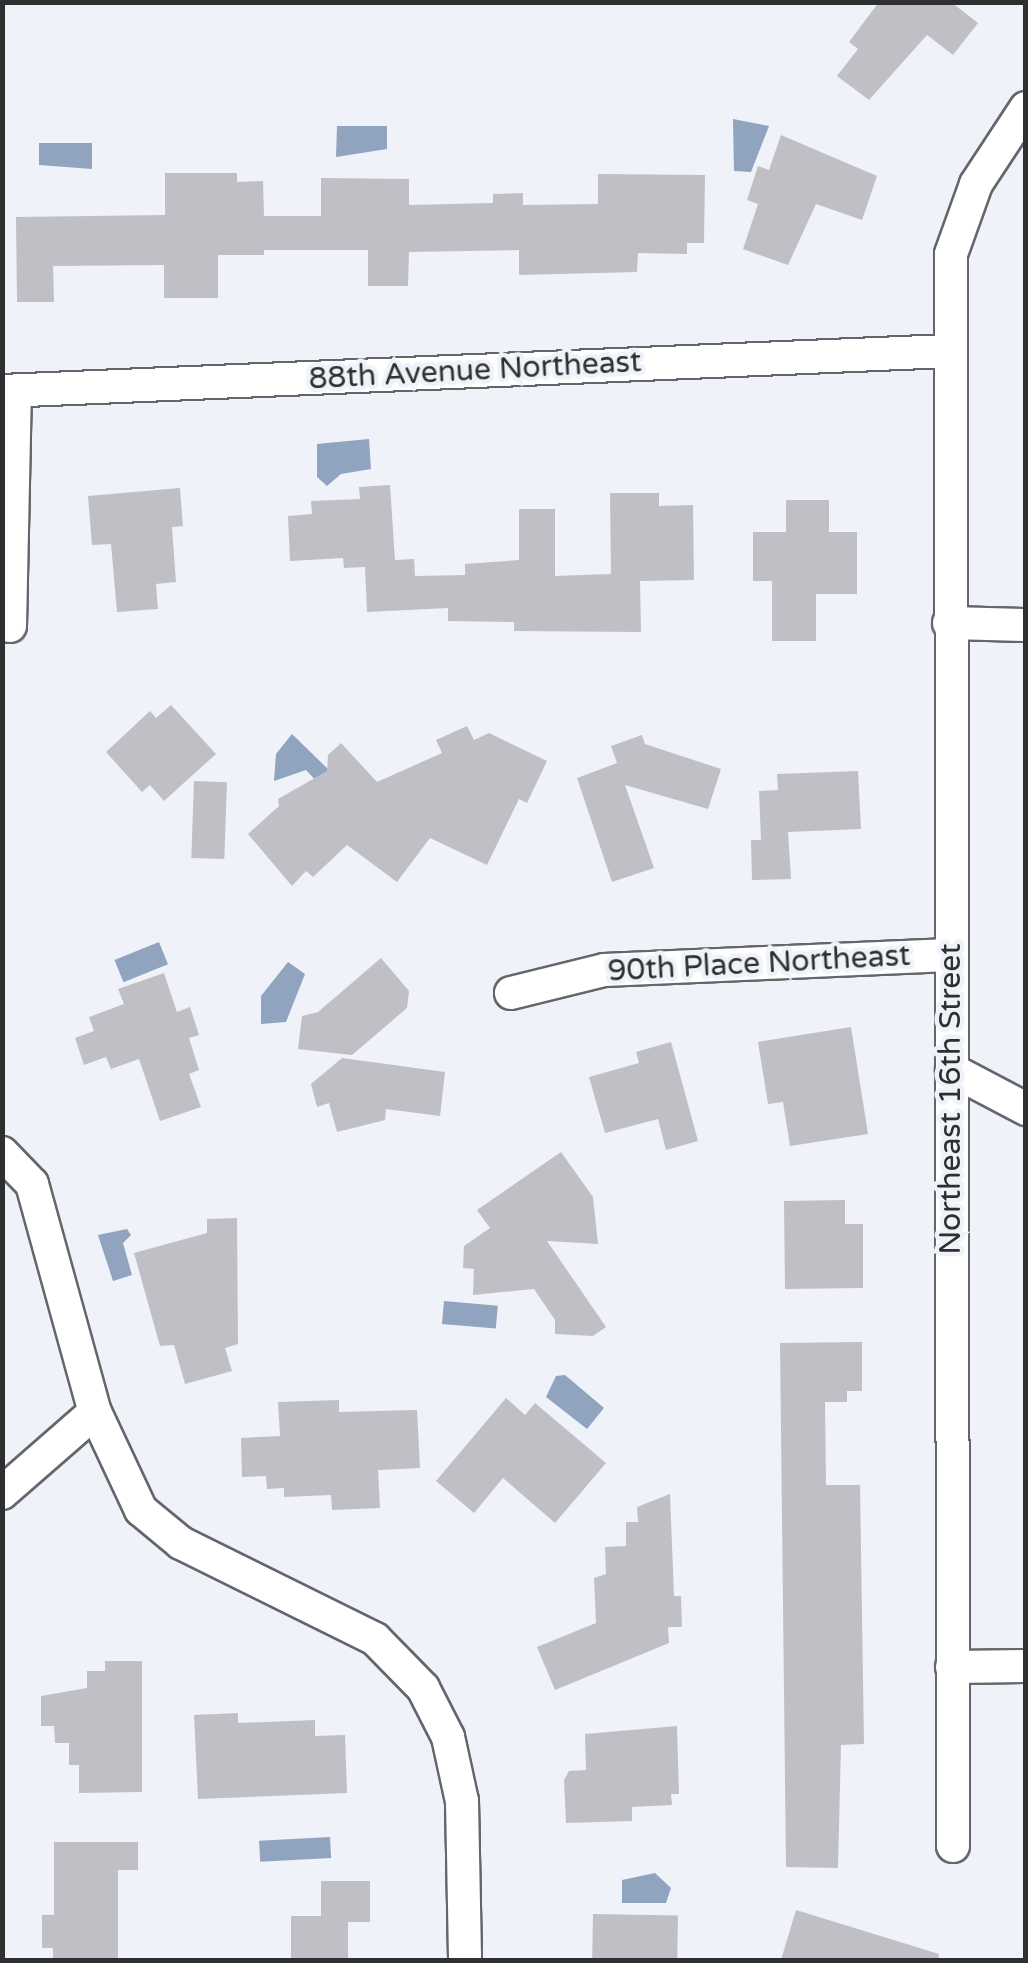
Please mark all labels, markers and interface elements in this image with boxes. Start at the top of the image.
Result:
street label: 88th Avenue Northeast [308,344,642,398]
street label: 90th Place Northeast [607,938,911,990]
street label: Northeast 16th Street [933,943,969,1255]

